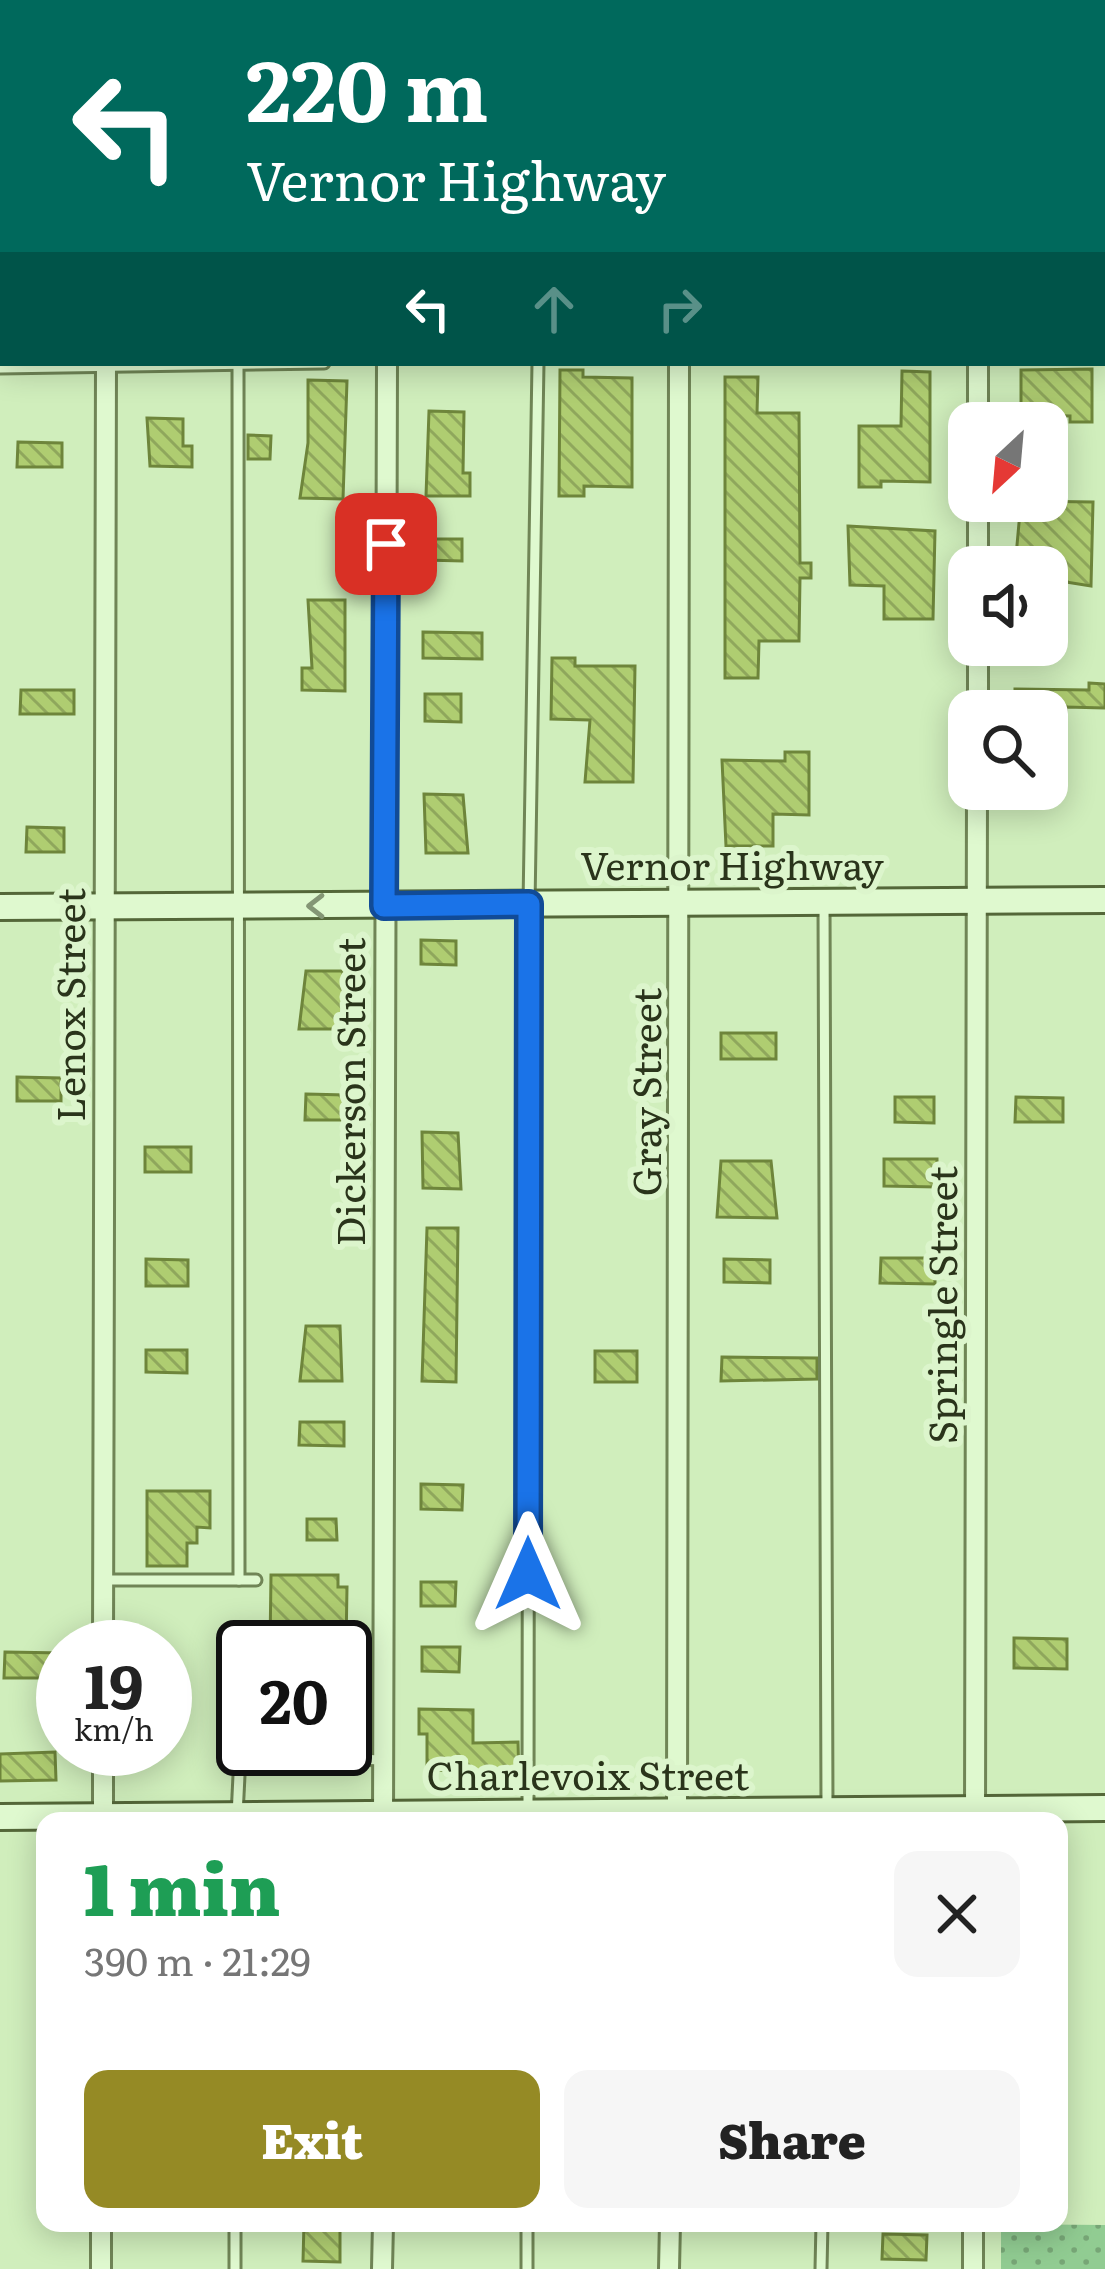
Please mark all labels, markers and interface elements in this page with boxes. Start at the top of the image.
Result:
text: 220 m [246,23,489,148]
icon: left [48,48,204,204]
text: Vernor Highway [246,137,666,218]
icon: left [395,276,461,342]
icon: ahead [521,276,587,342]
icon: right [647,276,713,342]
north arrow [948,402,1068,522]
map controls [948,402,1068,810]
pin [335,493,437,595]
icon: arrive [353,511,419,577]
button: sound [948,546,1068,666]
button: search [948,690,1068,810]
street label: Vernor Highway [580,834,884,892]
street label: Lenox Street [39,888,97,1122]
one-way arrow [306,893,324,919]
street label: Dickerson Street [319,937,377,1246]
street label: Gray Street [615,988,673,1196]
street label: Springle Street [911,1166,969,1444]
position arrow [465,1511,591,1637]
speed limit sign: 20 [216,1620,372,1776]
text: 19 [84,1638,144,1727]
text: km/h [74,1706,154,1750]
street label: Charlevoix Street [427,1744,750,1802]
text: 1 min [84,1831,280,1938]
button: close [894,1851,1020,1977]
text: 390 m · 21:29 [84,1930,311,1988]
button: Exit [84,2070,540,2208]
button: Share [564,2070,1020,2208]

